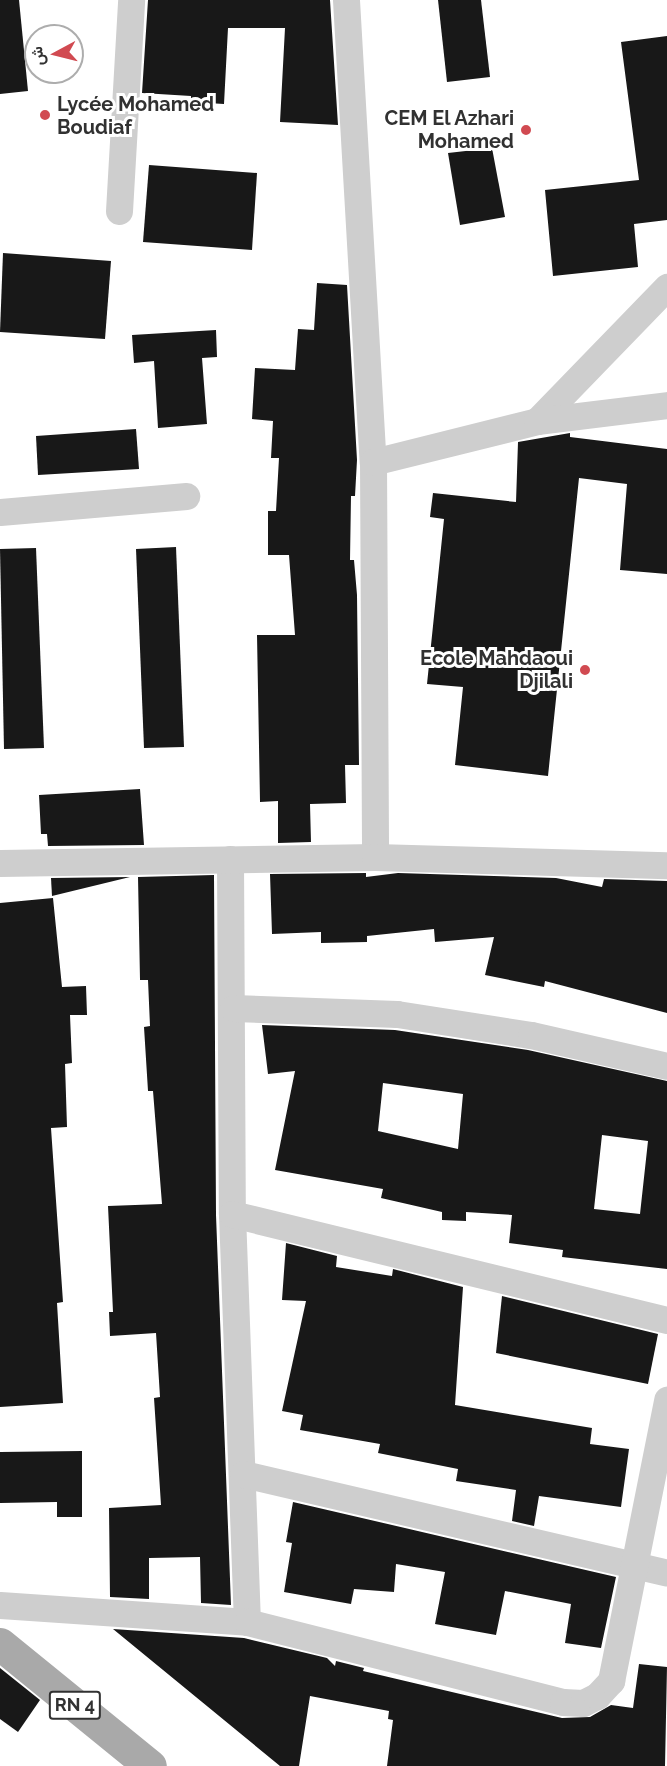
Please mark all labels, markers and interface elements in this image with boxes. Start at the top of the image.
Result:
north arrow [24,24,84,84]
text: ش [27,45,48,67]
place label: Lycée Mohamed Boudiaf [57,92,214,139]
place label: CEM El Azhari Mohamed [383,106,514,153]
marker: Lycée Mohamed Boudiaf [38,108,52,122]
marker: CEM El Azhari Mohamed [519,123,533,137]
place label: Ecole Mahdaoui Djilali [420,646,573,693]
marker: Ecole Mahdaoui Djilali [578,663,592,677]
road number: RN 4 [48,1690,102,1720]

